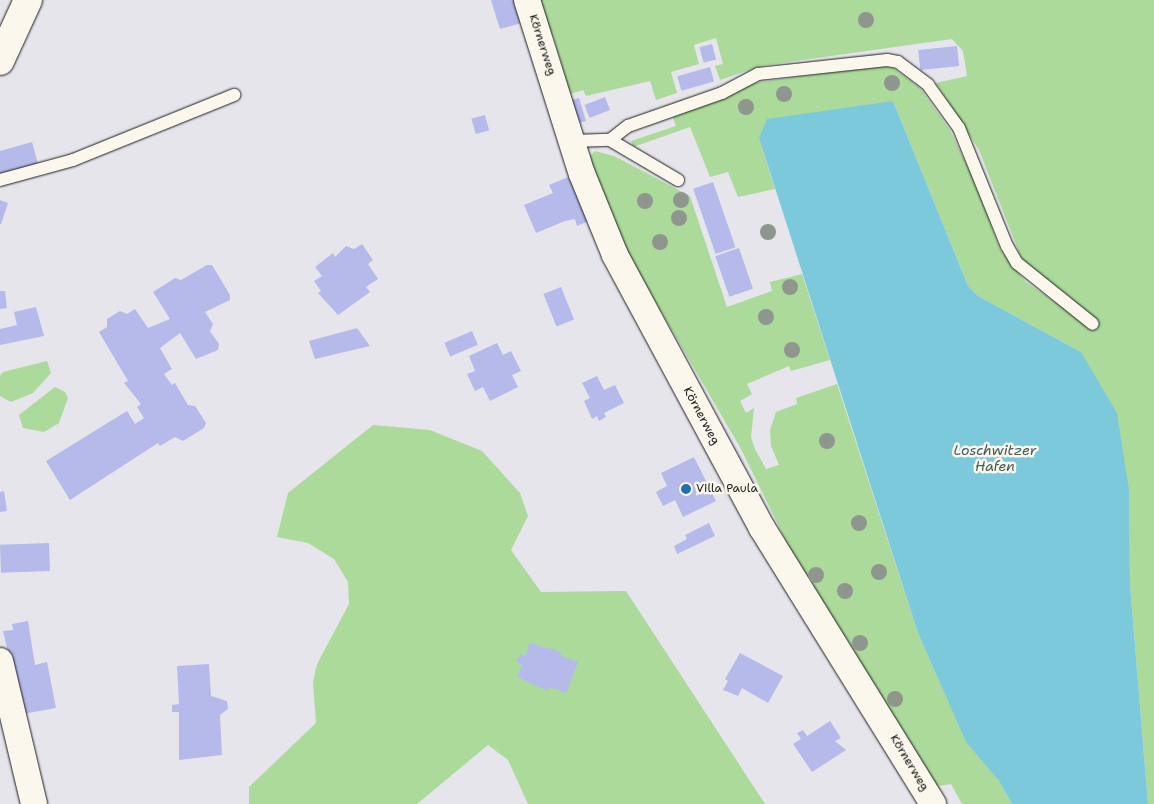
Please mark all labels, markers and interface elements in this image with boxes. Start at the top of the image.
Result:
street label: Körnerweg [525,13,559,77]
street label: Körnerweg [680,385,722,447]
water label: Loschwitzer Hafen [954,442,1036,474]
place label: Villa Paula [696,482,758,496]
marker: Villa Paula [680,483,692,495]
street label: Körnerweg [886,732,932,794]

